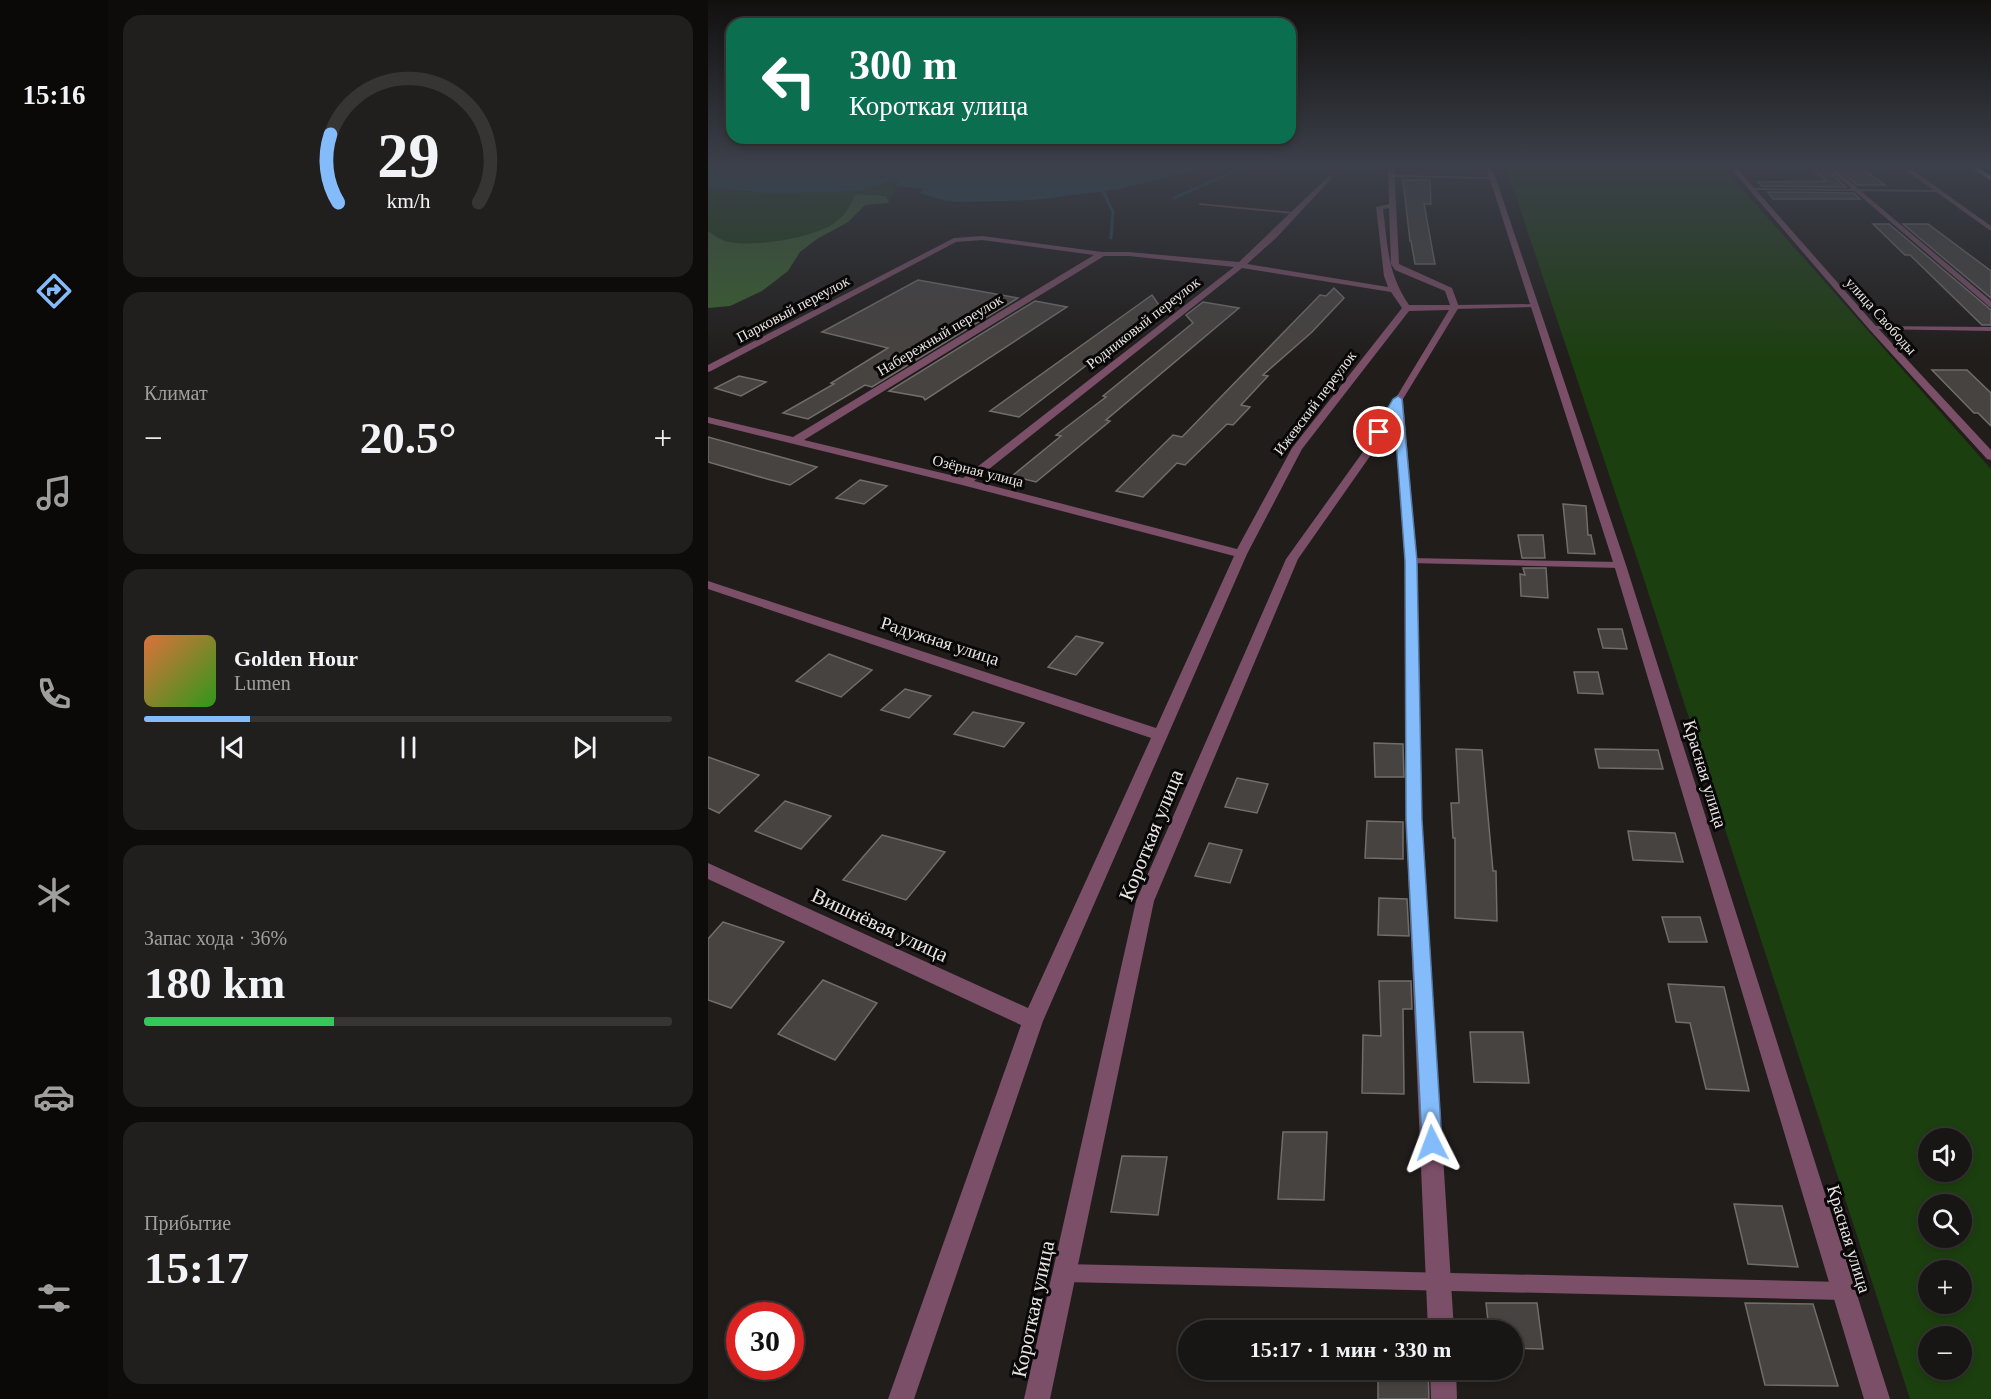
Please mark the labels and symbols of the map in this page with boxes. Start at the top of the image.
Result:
street label: Парковый переулок [734,272,853,346]
street label: Родниковый переулок [1083,273,1203,372]
street label: улица Свободы [1842,274,1920,358]
street label: Набережный переулок [874,291,1006,379]
street label: Ижевский переулок [1271,347,1360,458]
pin [1353,406,1404,457]
street label: Озёрная улица [931,452,1026,490]
street label: Радужная улица [878,612,1002,670]
street label: Красная улица [1679,718,1731,830]
street label: Короткая улица [1114,765,1188,904]
street label: Вишнёвая улица [808,883,953,967]
position arrow [1400,1111,1464,1175]
street label: Красная улица [1823,1183,1875,1295]
street label: Короткая улица [1007,1238,1059,1380]
speed limit sign: 30 [726,1302,804,1380]

